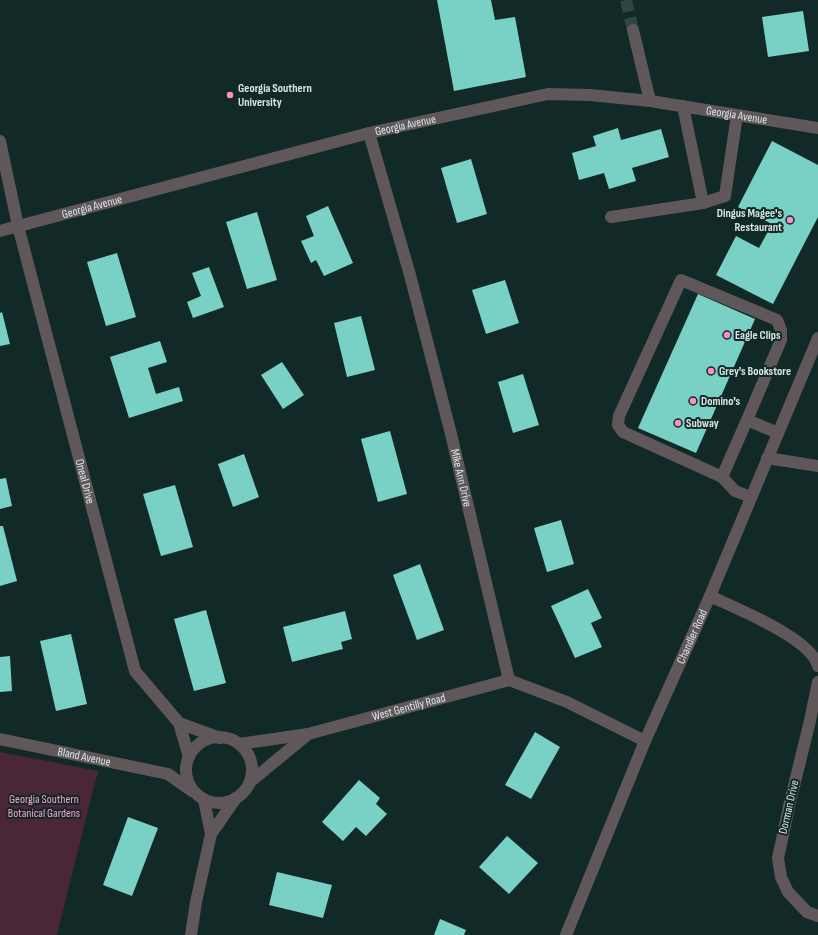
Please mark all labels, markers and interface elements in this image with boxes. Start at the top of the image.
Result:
place label: Georgia Southern University [238,81,312,110]
marker: Georgia Southern University [225,90,235,100]
street label: Georgia Avenue [705,103,769,127]
street label: Georgia Avenue [374,111,437,139]
street label: Georgia Avenue [60,191,124,222]
place label: Dingus Magee's Restaurant [717,206,782,235]
marker: Dingus Magee's Restaurant [785,215,795,225]
place label: Eagle Clips [735,328,781,343]
marker: Eagle Clips [722,330,732,340]
place label: Grey's Bookstore [719,364,791,379]
marker: Grey's Bookstore [706,366,716,376]
place label: Domino's [701,394,741,409]
marker: Domino's [688,396,698,406]
place label: Subway [686,416,719,431]
marker: Subway [673,418,683,428]
street label: Mike Ann Drive [447,447,475,508]
street label: Oneal Drive [72,457,98,506]
street label: Chandler Road [673,607,711,666]
street label: West Gentilly Road [370,690,447,724]
street label: Bland Avenue [56,744,112,769]
street label: Dorman Drive [776,779,802,835]
park label: Georgia Southern Botanical Gardens [8,792,80,821]

